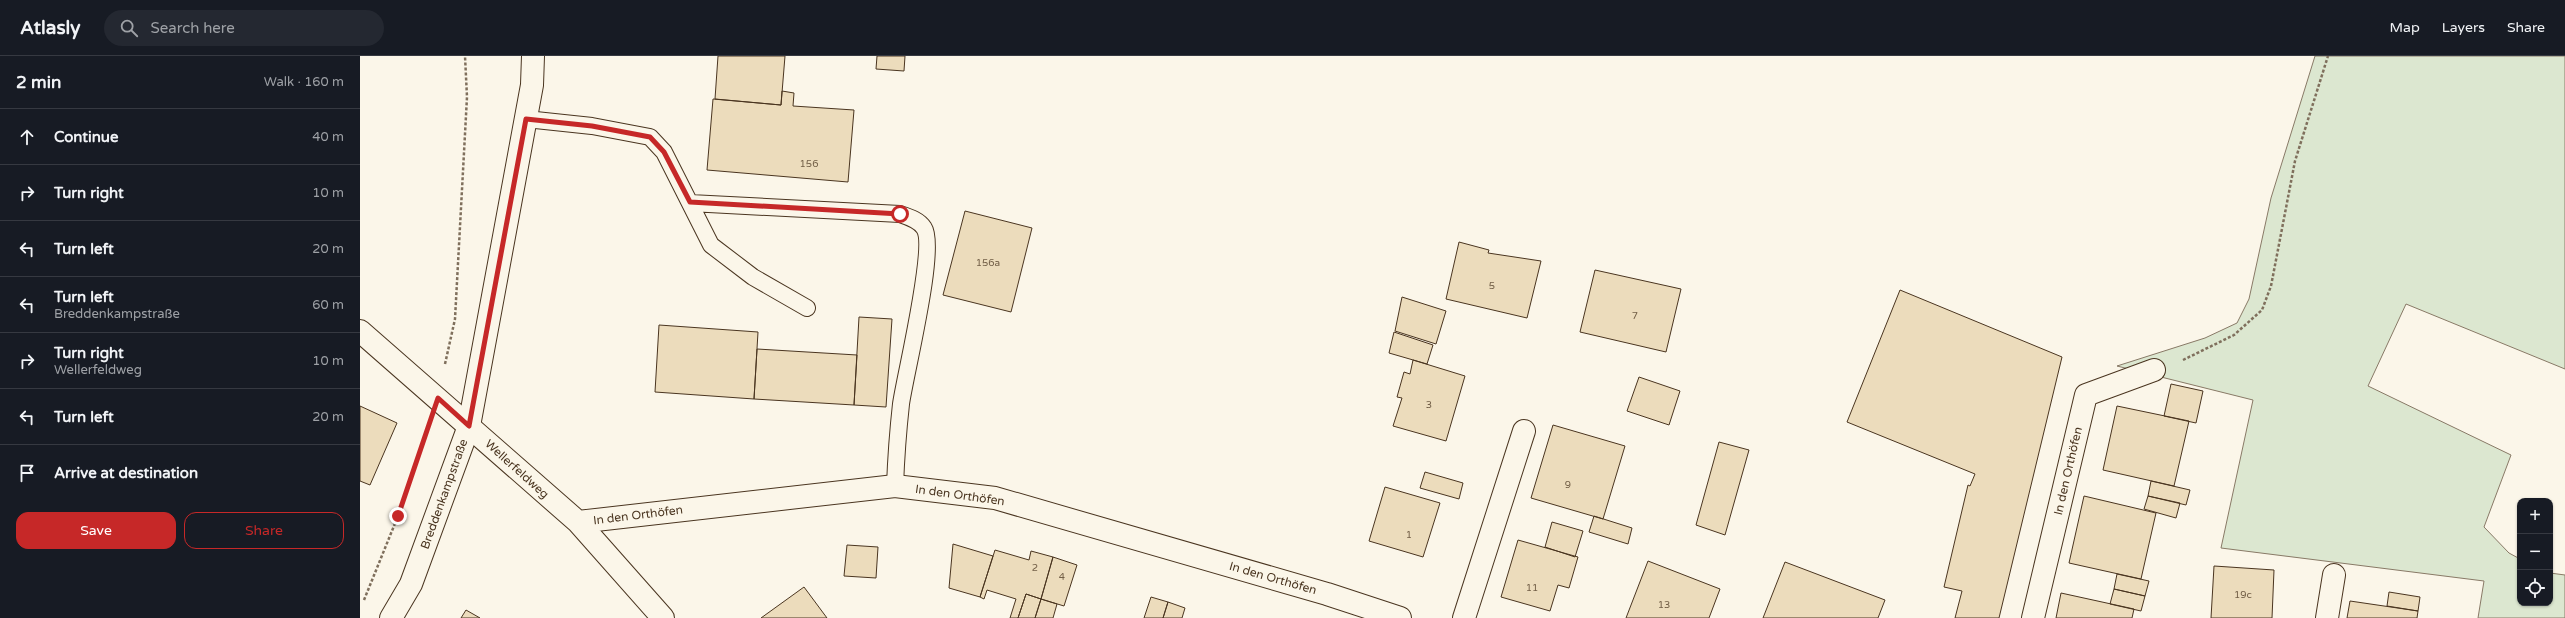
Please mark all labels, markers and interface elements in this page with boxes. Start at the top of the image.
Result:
search box [104,10,384,46]
text: Atlasly [20,17,80,39]
icon: search [118,17,140,39]
text: Search here [150,19,235,37]
text: Map [2390,19,2420,36]
text: Layers [2442,19,2485,36]
text: Share [2507,19,2545,36]
text: 2 min [16,72,61,93]
text: Walk · 160 m [264,74,344,90]
icon: ahead [16,126,38,148]
text: Continue [54,128,118,146]
text: 40 m [312,129,344,145]
house number: 156 [800,158,818,170]
icon: right [16,182,38,204]
text: Turn right [54,184,124,202]
text: 10 m [312,185,344,201]
route start [891,205,909,223]
icon: left [16,238,38,260]
text: Turn left [54,240,114,258]
text: 20 m [312,241,344,257]
house number: 156a [976,257,1000,269]
house number: 5 [1489,280,1495,292]
text: Turn left [54,288,114,306]
icon: left [16,294,38,316]
text: 60 m [312,297,344,313]
text: Breddenkampstraße [54,306,180,322]
house number: 7 [1632,310,1638,322]
text: Turn right [54,344,124,362]
icon: right [16,350,38,372]
text: 10 m [312,353,344,369]
text: Wellerfeldweg [54,362,142,378]
house number: 3 [1426,399,1432,411]
icon: left [16,406,38,428]
text: Turn left [54,408,114,426]
text: 20 m [312,409,344,425]
street label: In den Orthöfen [2051,425,2085,517]
street label: Breddenkampstraße [418,437,471,551]
street label: Wellerfeldweg [482,437,552,501]
icon: arrive [16,462,38,484]
text: Arrive at destination [54,464,198,482]
house number: 9 [1565,479,1571,491]
street label: In den Orthöfen [914,482,1006,508]
map controls [2517,498,2553,606]
button: + [2517,498,2553,534]
street label: In den Orthöfen [592,503,684,527]
route end [389,507,407,525]
button: Save [16,512,176,549]
button: Share [184,512,344,549]
house number: 1 [1406,529,1412,541]
button: − [2517,534,2553,570]
street label: In den Orthöfen [1228,559,1318,597]
house number: 2 [1032,562,1038,574]
button: locate [2517,570,2553,606]
house number: 4 [1059,571,1065,583]
house number: 11 [1526,582,1538,594]
house number: 19c [2234,589,2252,601]
house number: 13 [1658,599,1670,611]

